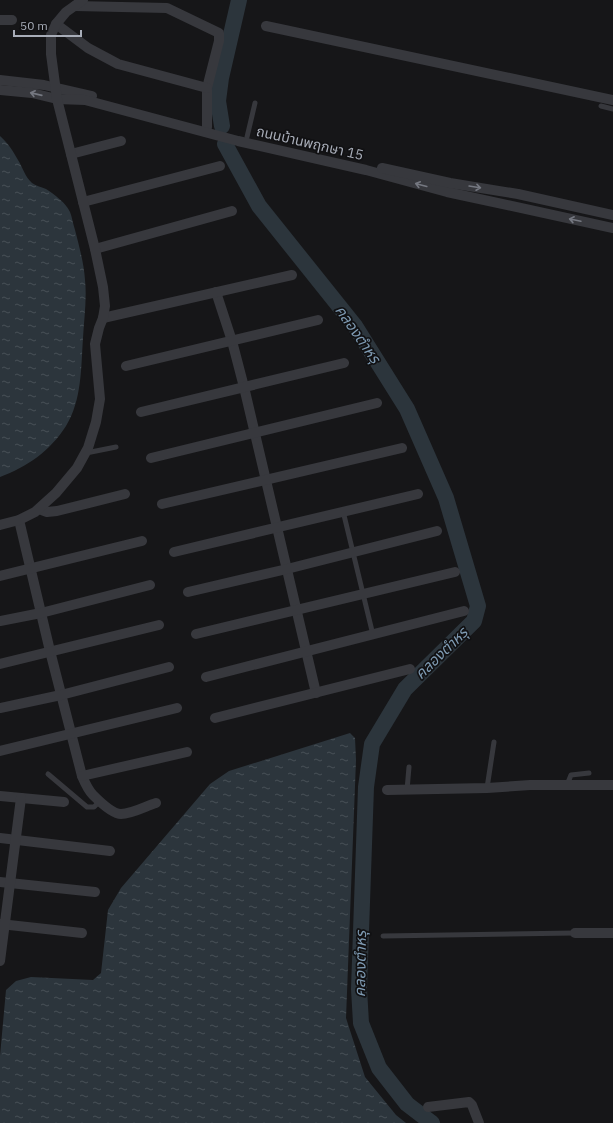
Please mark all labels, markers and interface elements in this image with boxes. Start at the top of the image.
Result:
scale bar [14,12,81,38]
text: 50 m [20,18,48,33]
one-way arrow [30,89,43,97]
street label: ถนนบ้านพฤกษา 15 [255,122,365,164]
one-way arrow [414,181,427,188]
one-way arrow [468,183,481,191]
one-way arrow [569,215,582,223]
water label: คลองตำหรุ [331,301,386,368]
water label: คลองตำหรุ [411,622,473,683]
water label: คลองตำหรุ [350,929,370,997]

